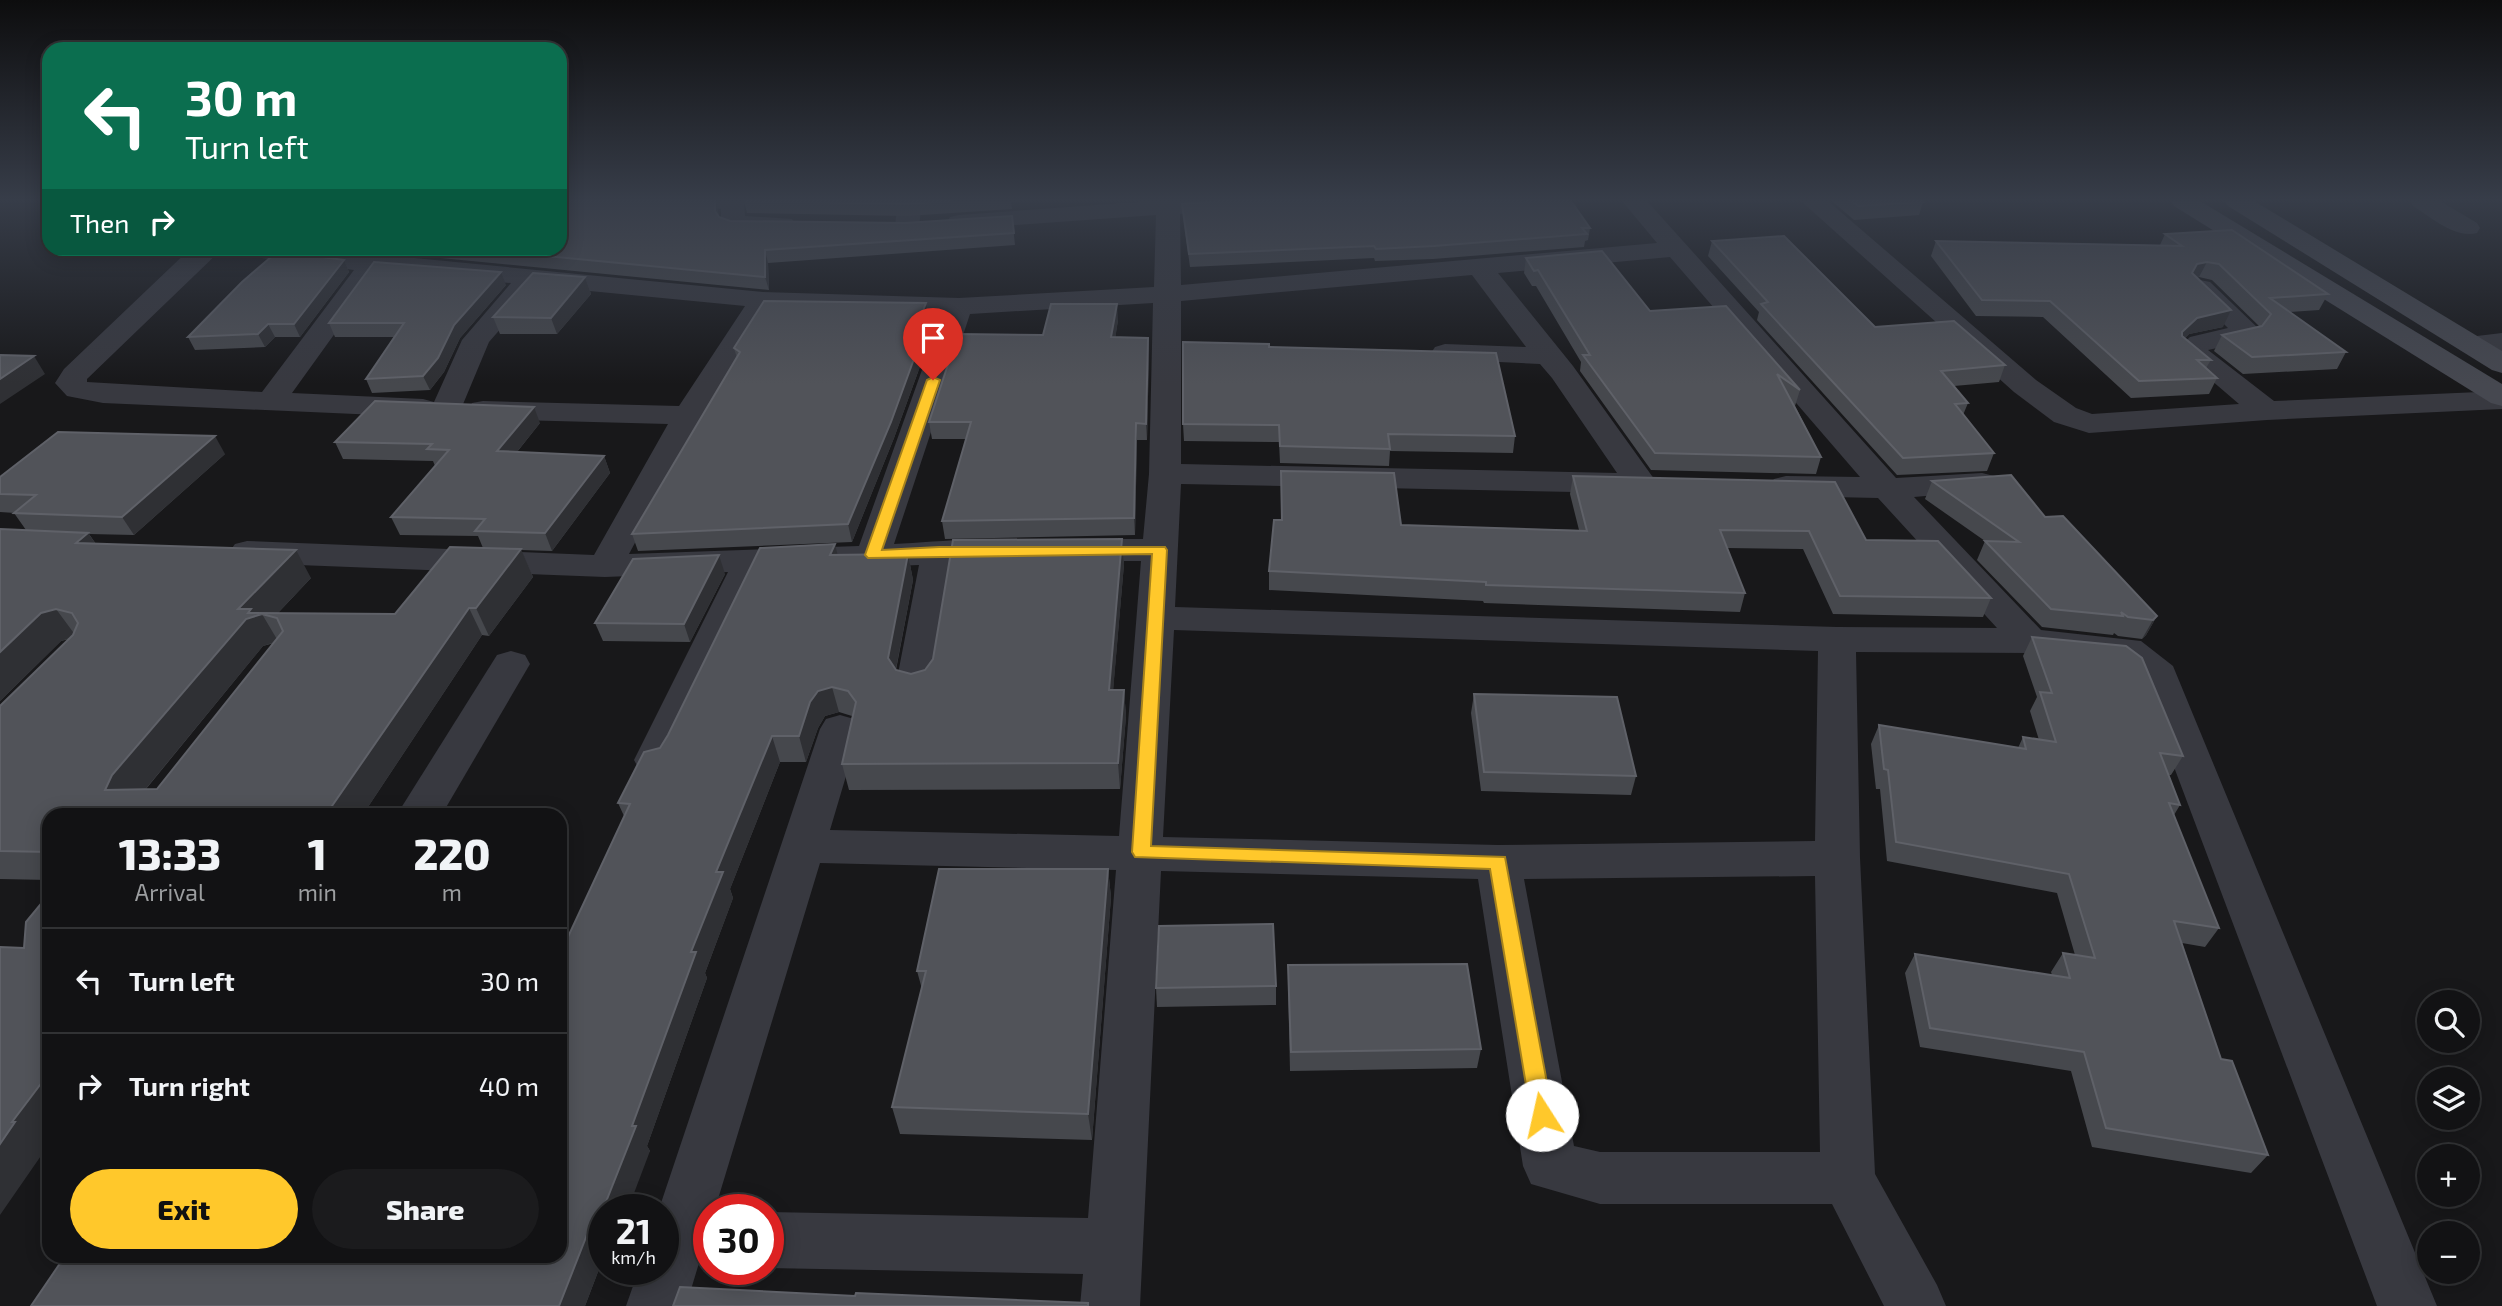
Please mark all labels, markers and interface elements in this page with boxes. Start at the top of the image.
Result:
text: 30 m [185,67,297,126]
icon: left [70,70,161,161]
text: Turn left [185,127,309,165]
icon: right [143,203,181,241]
text: Then [70,207,129,238]
pin [903,308,963,380]
icon: arrive [914,319,952,357]
text: 13:33 [119,828,221,878]
text: 1 [308,828,327,878]
text: 220 [414,828,490,878]
text: Arrival [135,878,205,906]
text: min [298,878,337,906]
text: m [442,878,462,906]
icon: left [70,962,108,1000]
text: Turn left [129,965,235,996]
text: 30 m [480,965,539,996]
map controls [2417,990,2480,1284]
button: search [2417,990,2480,1053]
icon: right [70,1067,108,1105]
button: layers [2417,1067,2480,1130]
text: Turn right [129,1070,250,1101]
text: 40 m [479,1070,539,1101]
position arrow [1505,1078,1579,1152]
button: + [2417,1144,2480,1207]
button: Exit [70,1169,298,1249]
button: Share [312,1169,539,1249]
speed limit sign: 30 [693,1194,784,1285]
text: 21 [616,1209,651,1251]
button: − [2417,1221,2480,1284]
text: km/h [611,1246,656,1268]

